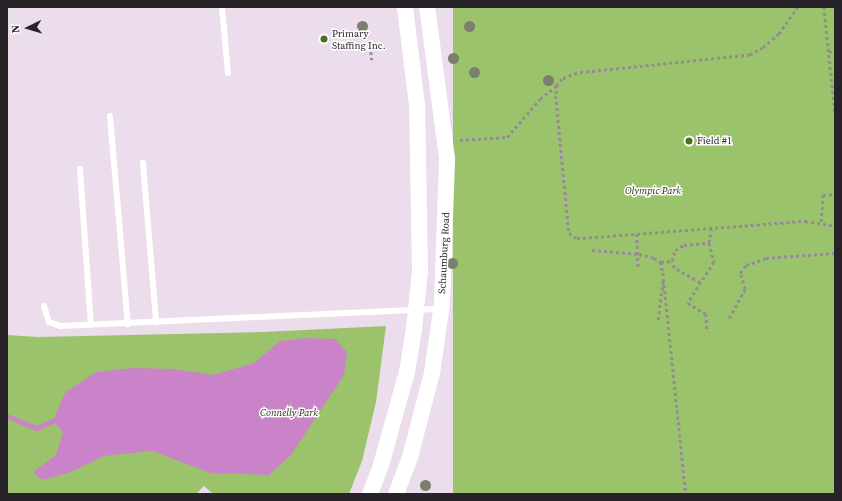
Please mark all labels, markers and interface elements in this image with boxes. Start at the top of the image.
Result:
north arrow [8,8,48,48]
text: N [8,24,23,34]
place label: Primary Staffing Inc. [332,27,386,50]
marker: Primary Staffing Inc. [319,34,329,44]
place label: Field #1 [697,135,732,147]
marker: Field #1 [684,136,694,146]
park label: Olympic Park [625,185,681,197]
street label: Schaumburg Road [436,212,452,294]
park label: Connelly Park [260,407,318,419]

